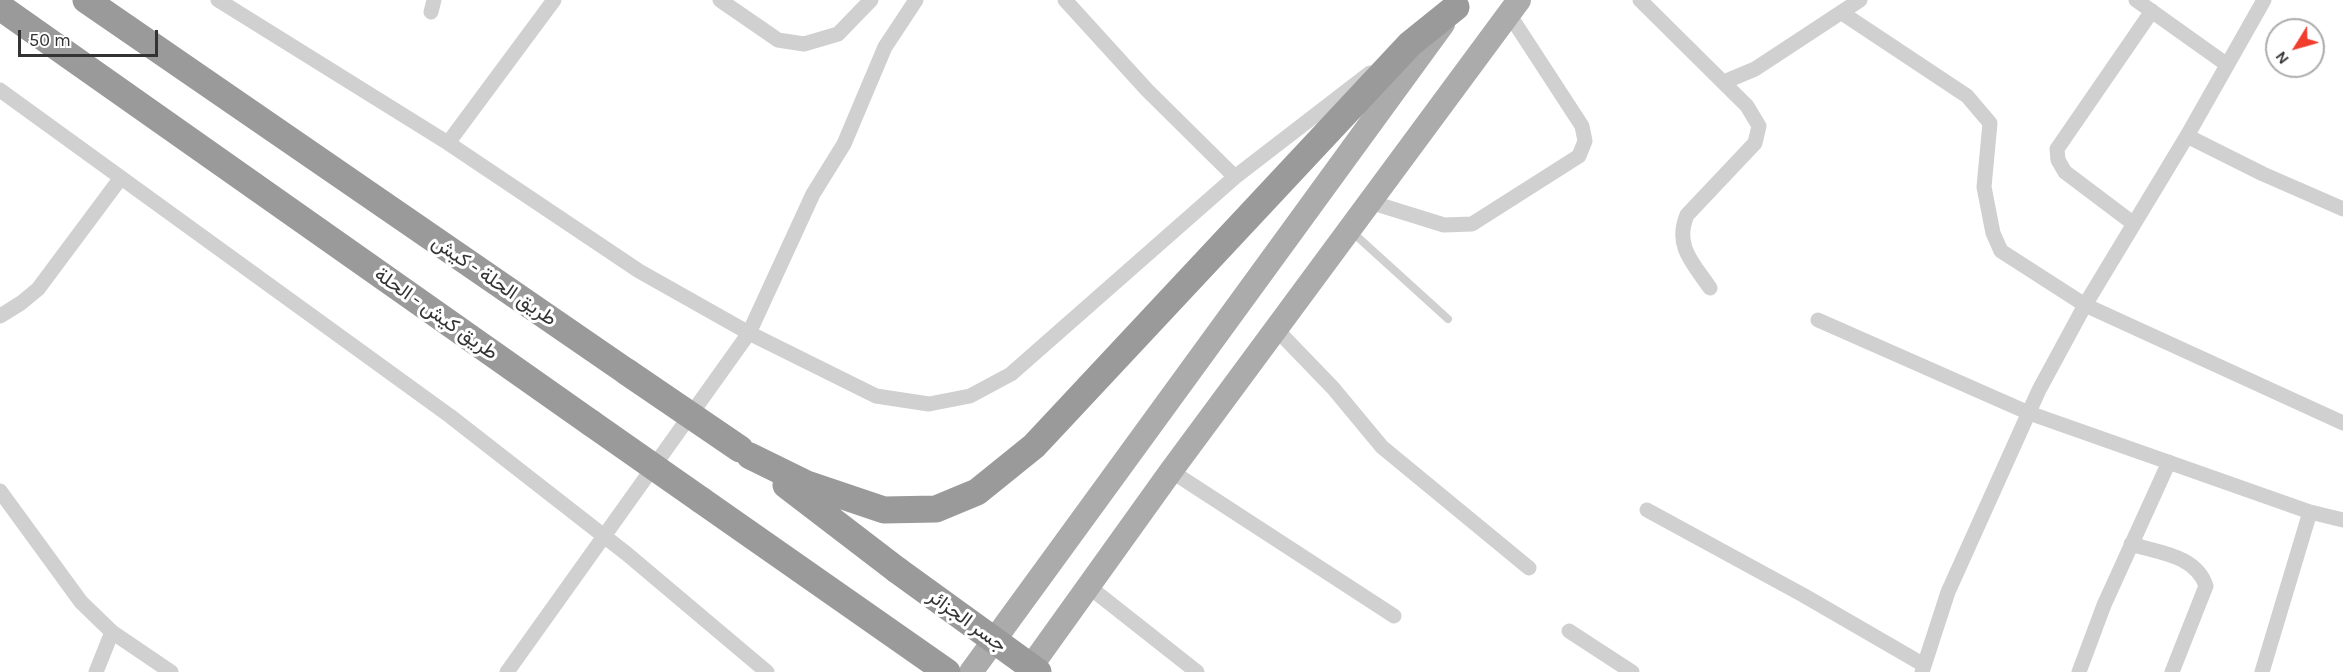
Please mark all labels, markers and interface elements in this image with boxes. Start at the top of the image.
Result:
scale bar [21,18,160,56]
north arrow [2265,18,2325,78]
text: 50 m [29,29,71,51]
text: N [2271,48,2293,68]
street label: طريق الحلة - كيش [427,230,561,332]
street label: طريق كيش - الحلة [370,263,502,365]
street label: جسر الجزائر [923,584,1011,658]

